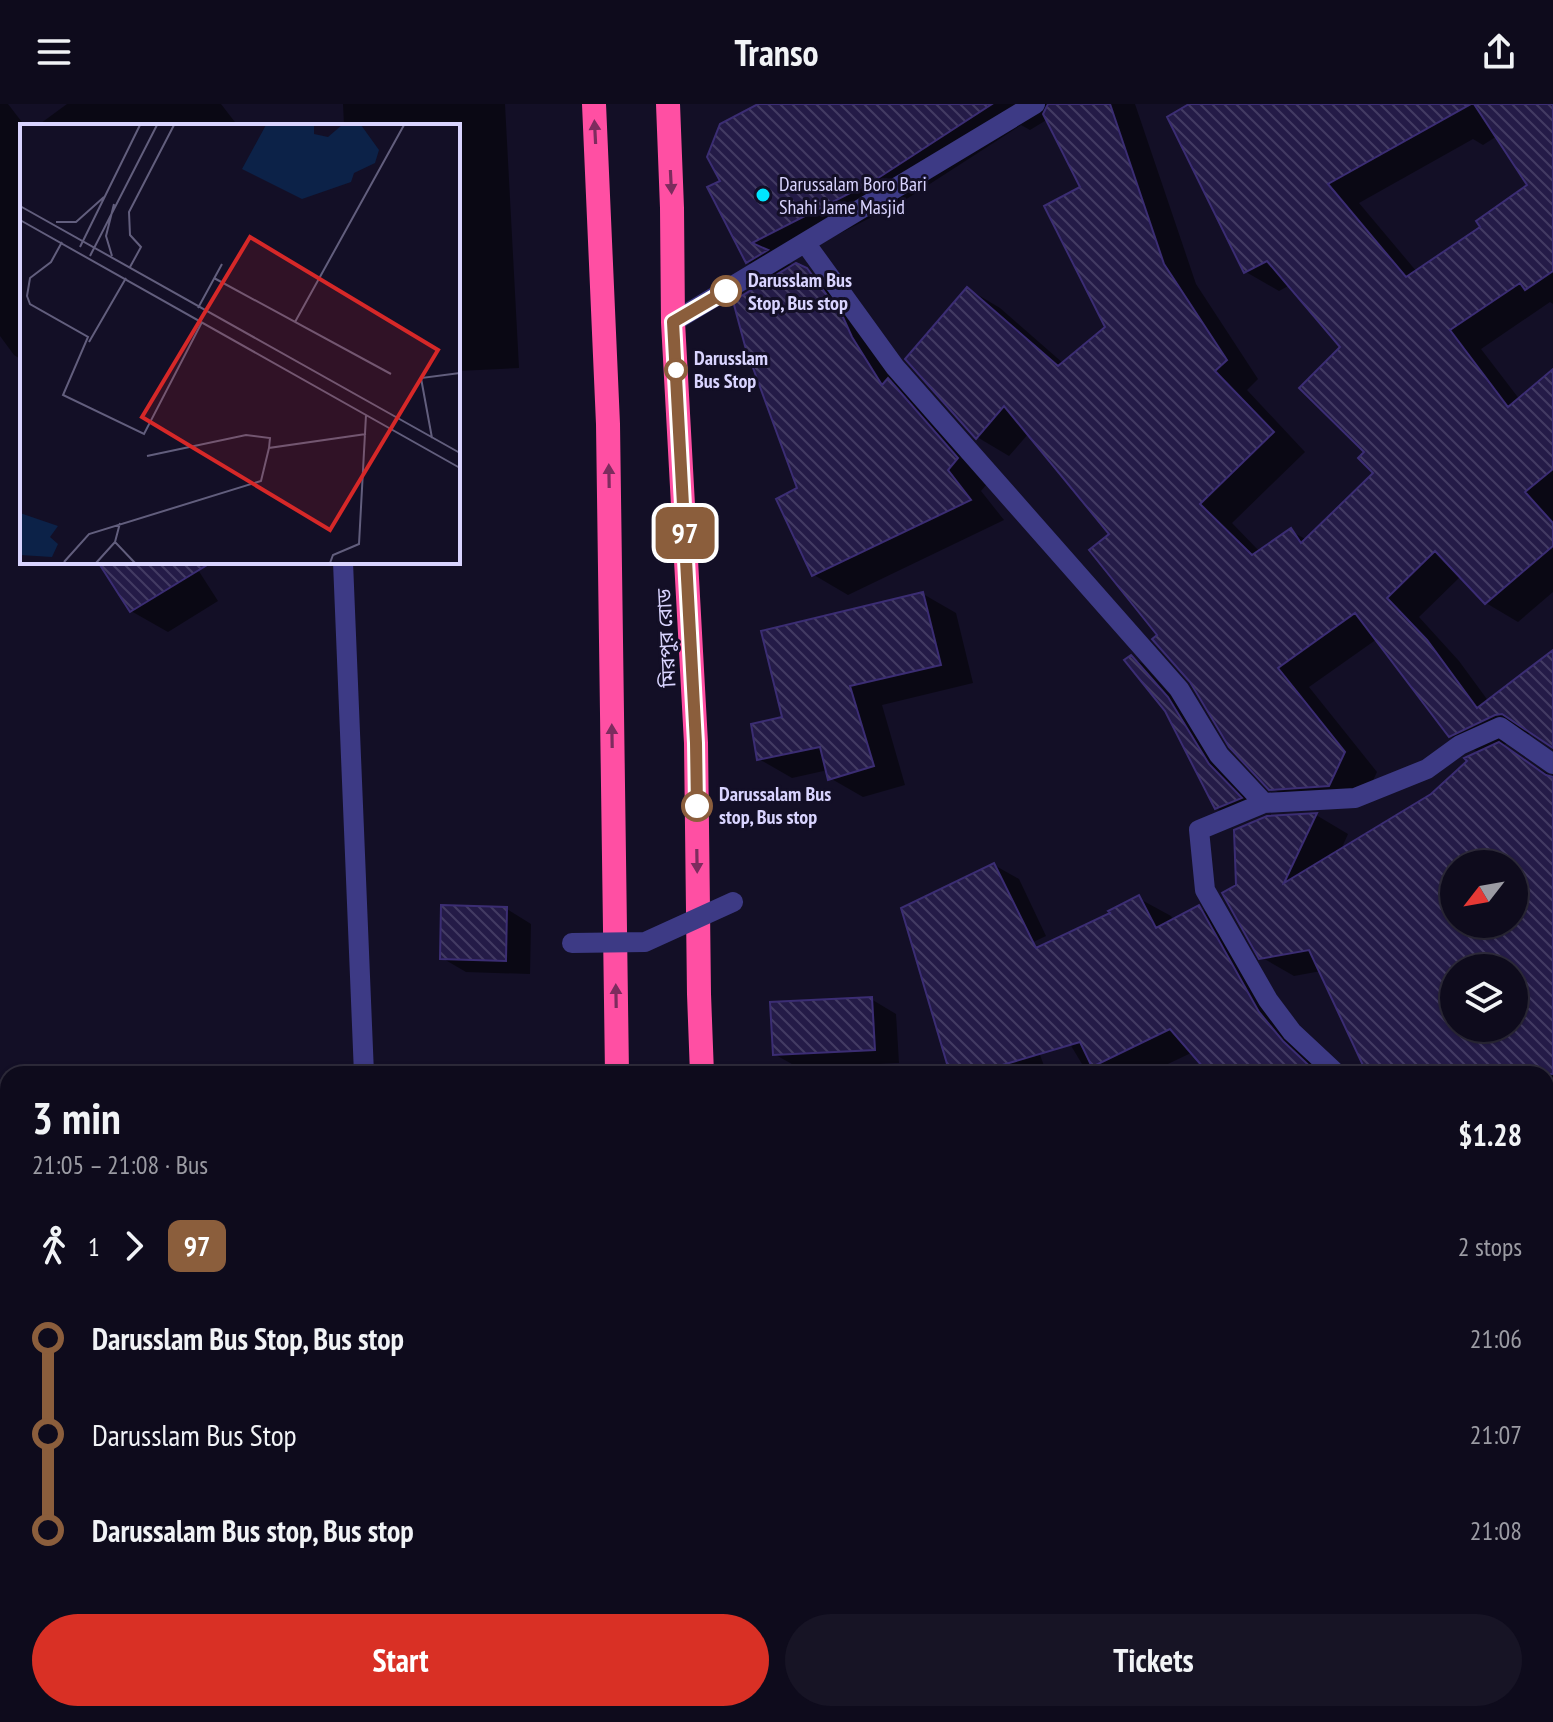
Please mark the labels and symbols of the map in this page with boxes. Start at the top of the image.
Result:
one-way arrow [588,119,601,144]
inset map [20,124,460,564]
one-way arrow [665,170,678,195]
place label: Darussalam Boro Bari Shahi Jame Masjid [779,171,927,220]
marker: Darussalam Boro Bari Shahi Jame Masjid [754,186,772,204]
place label: Darusslam Bus Stop, Bus stop [748,267,852,316]
marker: Darusslam Bus Stop, Bus stop [711,276,741,306]
place label: Darusslam Bus Stop [694,345,768,394]
marker: Darusslam Bus Stop [665,359,687,381]
one-way arrow [602,463,615,488]
line badge: 97 [649,507,721,559]
street label: মিরপুর রোড [650,587,682,689]
one-way arrow [606,723,618,748]
place label: Darussalam Bus stop, Bus stop [719,781,831,830]
marker: Darussalam Bus stop, Bus stop [682,791,712,821]
one-way arrow [691,849,704,874]
north arrow [1440,850,1528,938]
one-way arrow [609,983,622,1008]

